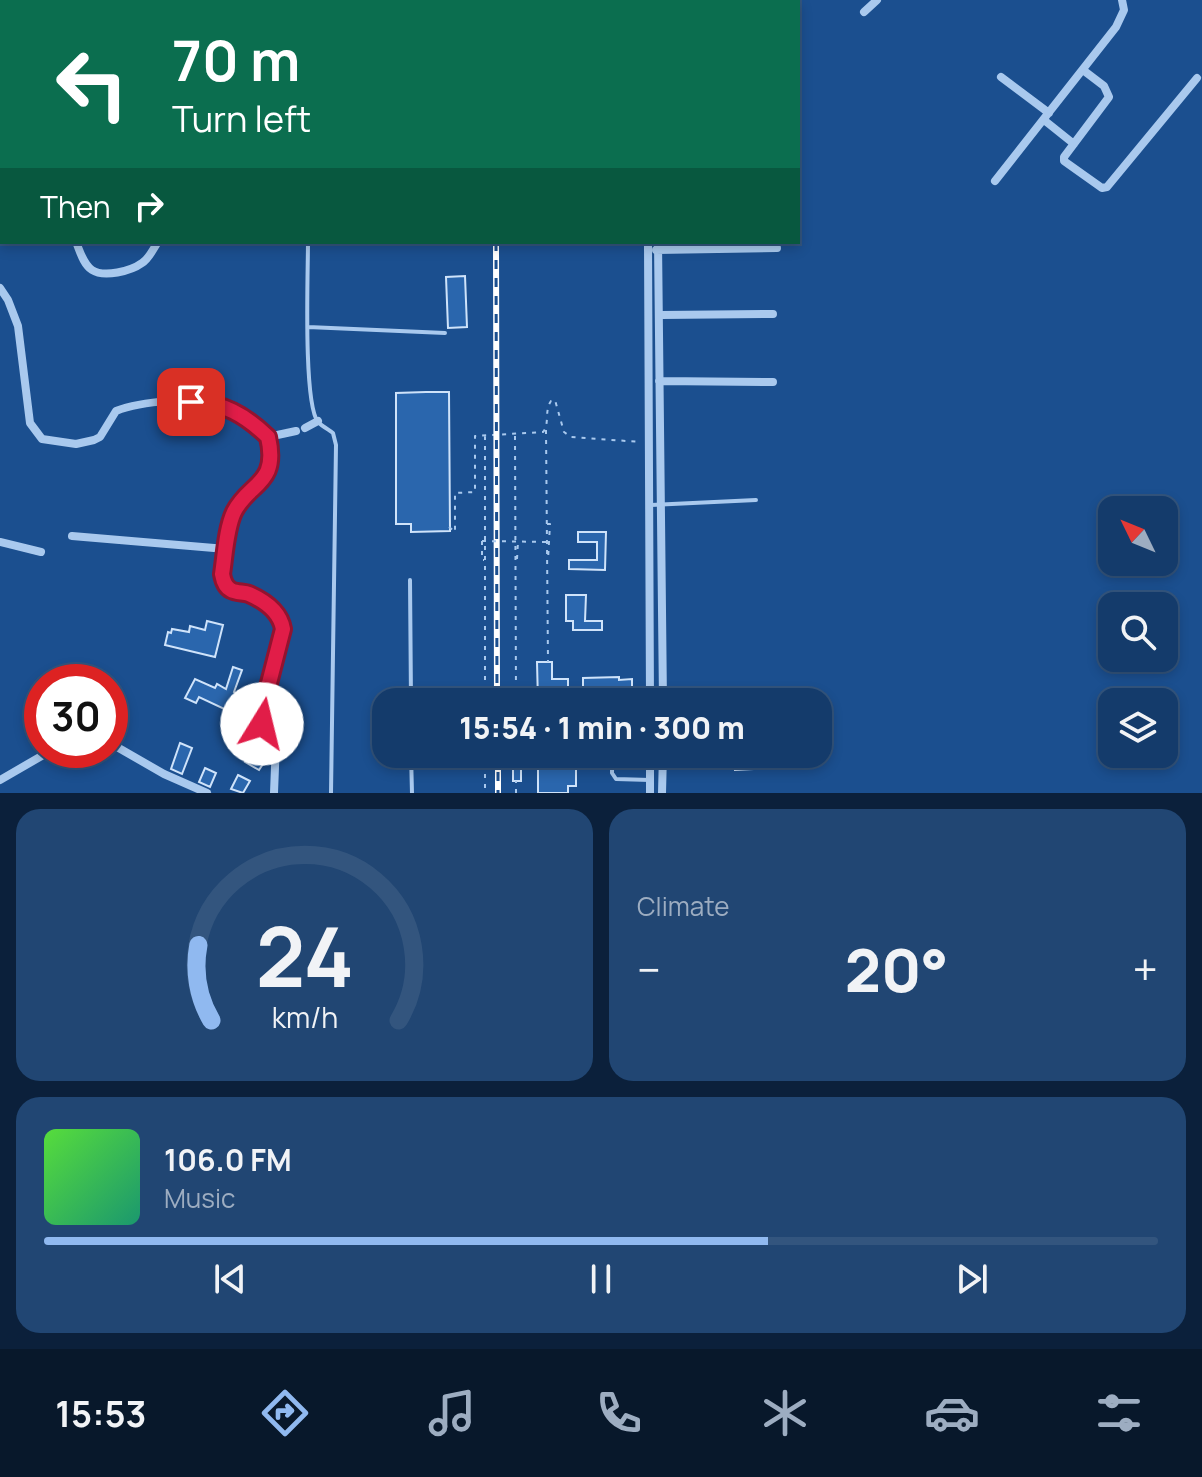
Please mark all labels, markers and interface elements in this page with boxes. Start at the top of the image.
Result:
text: 70 m [172,21,300,98]
icon: left [40,32,144,136]
text: Turn left [172,94,311,143]
icon: right [127,184,171,228]
text: Then [40,186,111,227]
pin [157,368,225,436]
icon: arrive [169,380,213,424]
north arrow [1098,496,1178,576]
map controls [1098,496,1178,768]
button: search [1098,592,1178,672]
speed limit sign: 30 [24,664,128,768]
position arrow [220,682,304,766]
button: layers [1098,688,1178,768]
text: 15:54 · 1 min · 300 m [459,707,745,748]
text: Climate [637,888,729,924]
text: 24 [255,898,354,1012]
text: 20° [845,928,949,1010]
text: − [637,939,661,999]
text: + [1133,939,1158,999]
text: km/h [271,998,338,1037]
text: 106.0 FM [164,1139,292,1180]
text: Music [164,1180,235,1216]
icon: previous [208,1257,252,1301]
icon: pause [579,1257,623,1301]
icon: next [950,1257,994,1301]
icon: directions [257,1385,313,1441]
icon: music [424,1385,480,1441]
icon: phone [591,1385,647,1441]
icon: climate [757,1385,813,1441]
icon: car [924,1385,980,1441]
icon: filters [1091,1385,1147,1441]
text: 15:53 [55,1389,147,1438]

